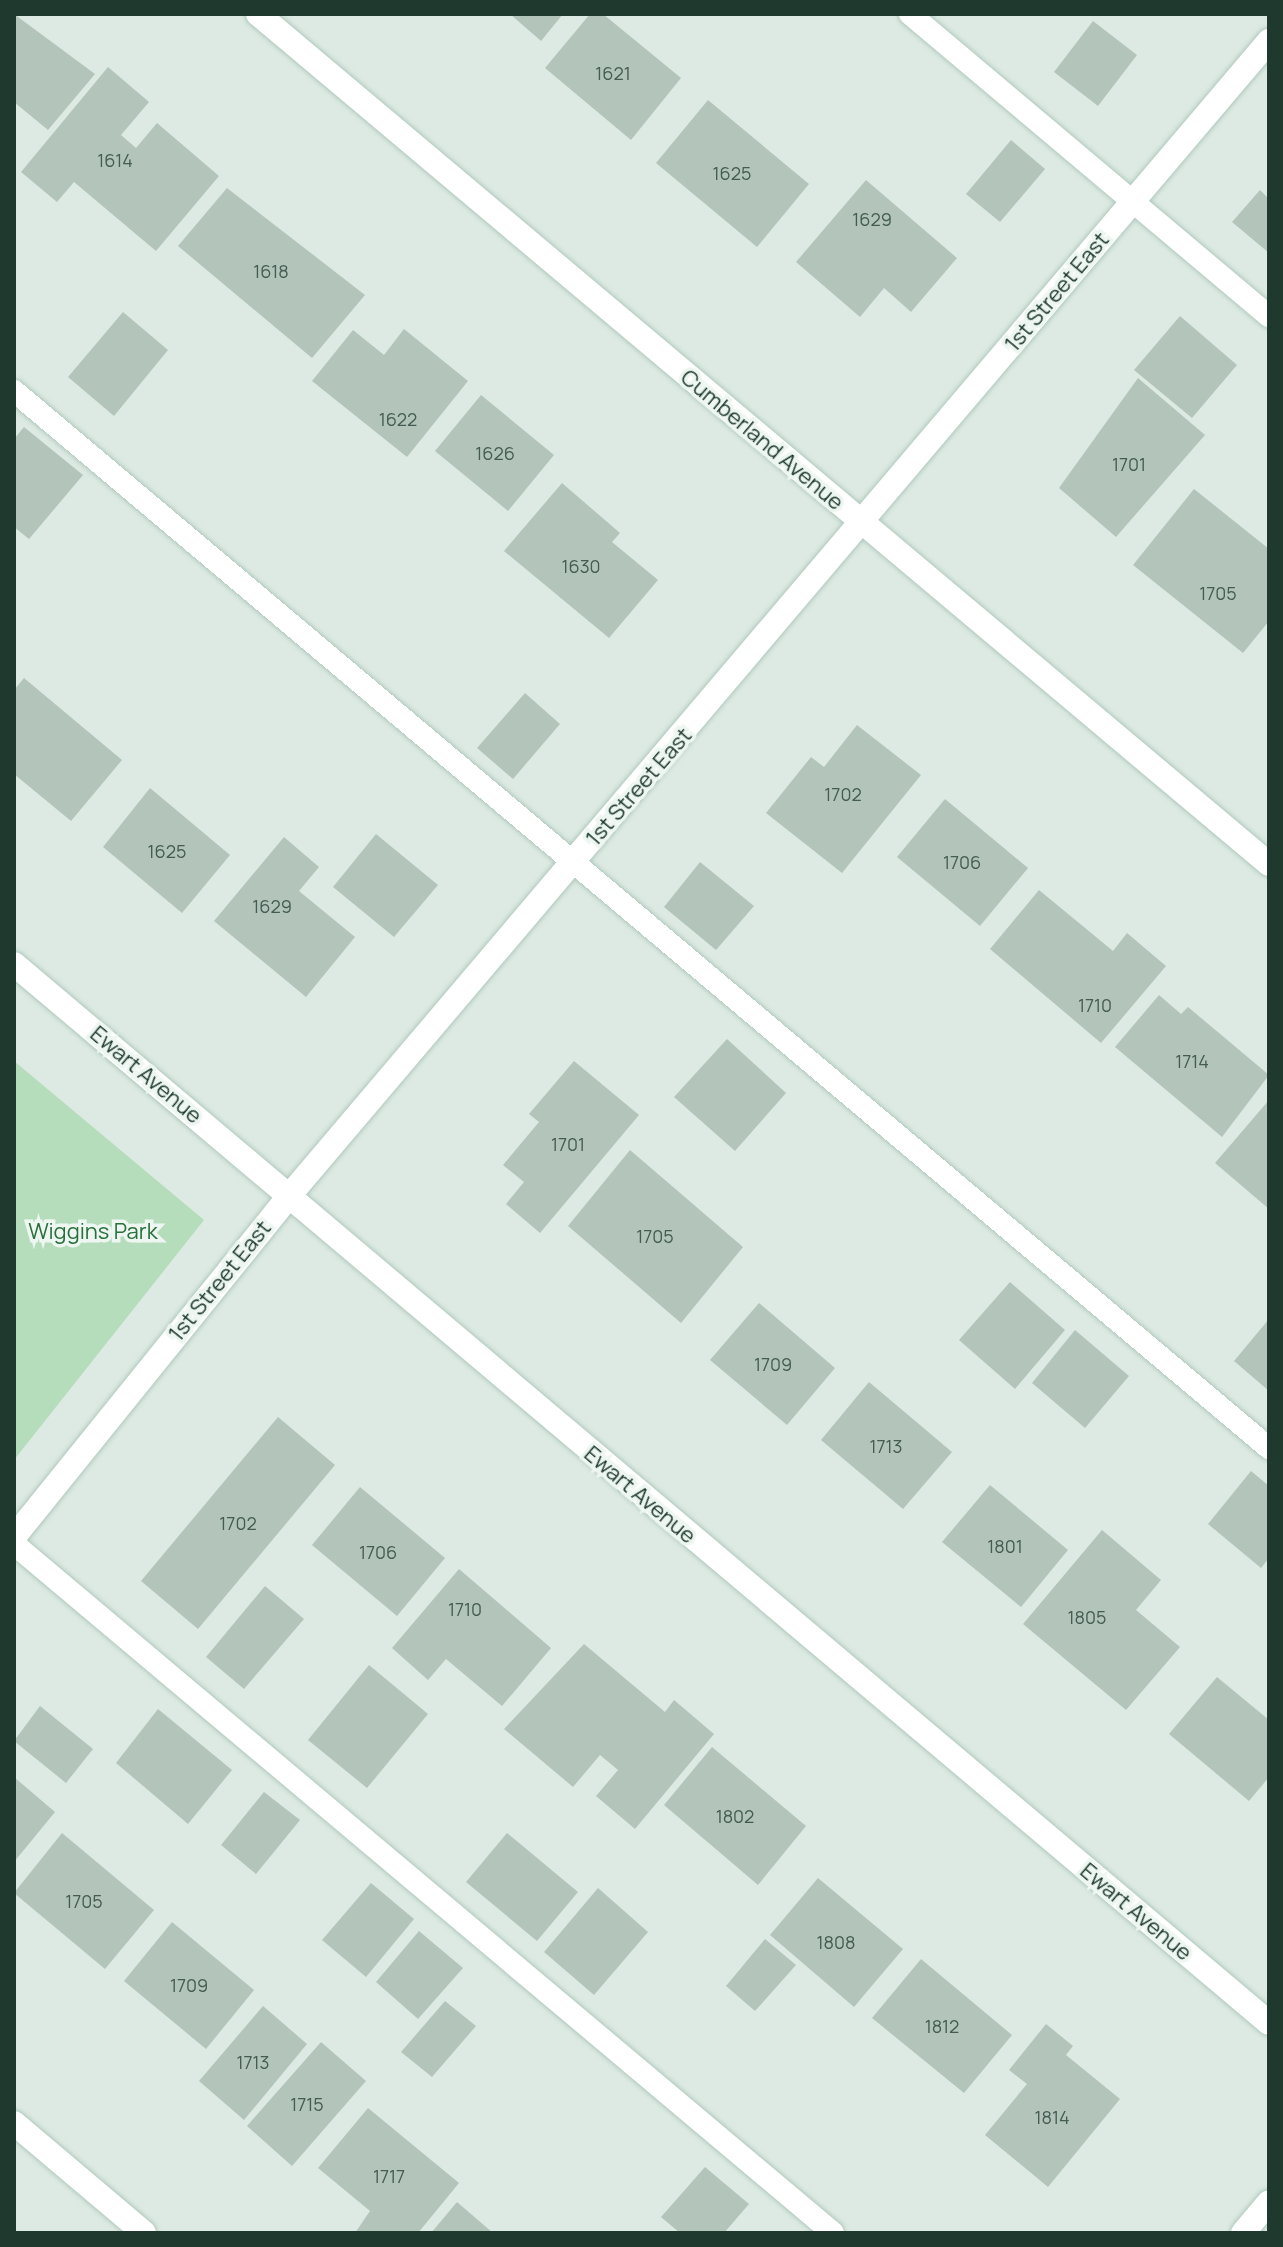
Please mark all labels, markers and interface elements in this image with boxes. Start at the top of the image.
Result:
house number: 1621 [595,62,631,84]
house number: 1614 [97,149,133,171]
house number: 1625 [713,162,751,184]
house number: 1629 [852,208,892,230]
street label: 1st Street East [999,227,1115,357]
house number: 1618 [253,260,289,282]
street label: Cumberland Avenue [675,364,849,516]
house number: 1622 [379,408,417,430]
house number: 1626 [475,442,515,464]
house number: 1701 [1112,453,1146,475]
house number: 1630 [561,555,601,577]
house number: 1705 [1199,582,1237,604]
street label: 1st Street East [581,723,697,851]
house number: 1702 [824,783,862,805]
house number: 1625 [148,840,186,862]
house number: 1706 [943,851,981,873]
house number: 1629 [252,895,292,917]
house number: 1710 [1078,994,1112,1016]
street label: Ewart Avenue [85,1021,207,1129]
house number: 1714 [1175,1050,1209,1072]
house number: 1701 [551,1133,585,1155]
street label: 1st Street East [163,1215,277,1347]
park label: Wiggins Park [28,1219,158,1245]
house number: 1705 [636,1225,674,1247]
house number: 1709 [754,1353,792,1375]
house number: 1713 [869,1435,903,1457]
street label: Ewart Avenue [579,1441,701,1549]
house number: 1702 [219,1512,257,1534]
house number: 1801 [987,1535,1023,1557]
house number: 1706 [359,1541,397,1563]
house number: 1710 [448,1598,482,1620]
house number: 1805 [1068,1606,1106,1628]
house number: 1802 [716,1805,754,1827]
street label: Ewart Avenue [1075,1858,1197,1966]
house number: 1705 [65,1890,103,1912]
house number: 1808 [817,1931,855,1953]
house number: 1709 [170,1974,208,1996]
house number: 1812 [925,2015,959,2037]
house number: 1713 [236,2051,270,2073]
house number: 1715 [290,2093,324,2115]
house number: 1814 [1034,2106,1070,2128]
house number: 1717 [373,2165,405,2187]

